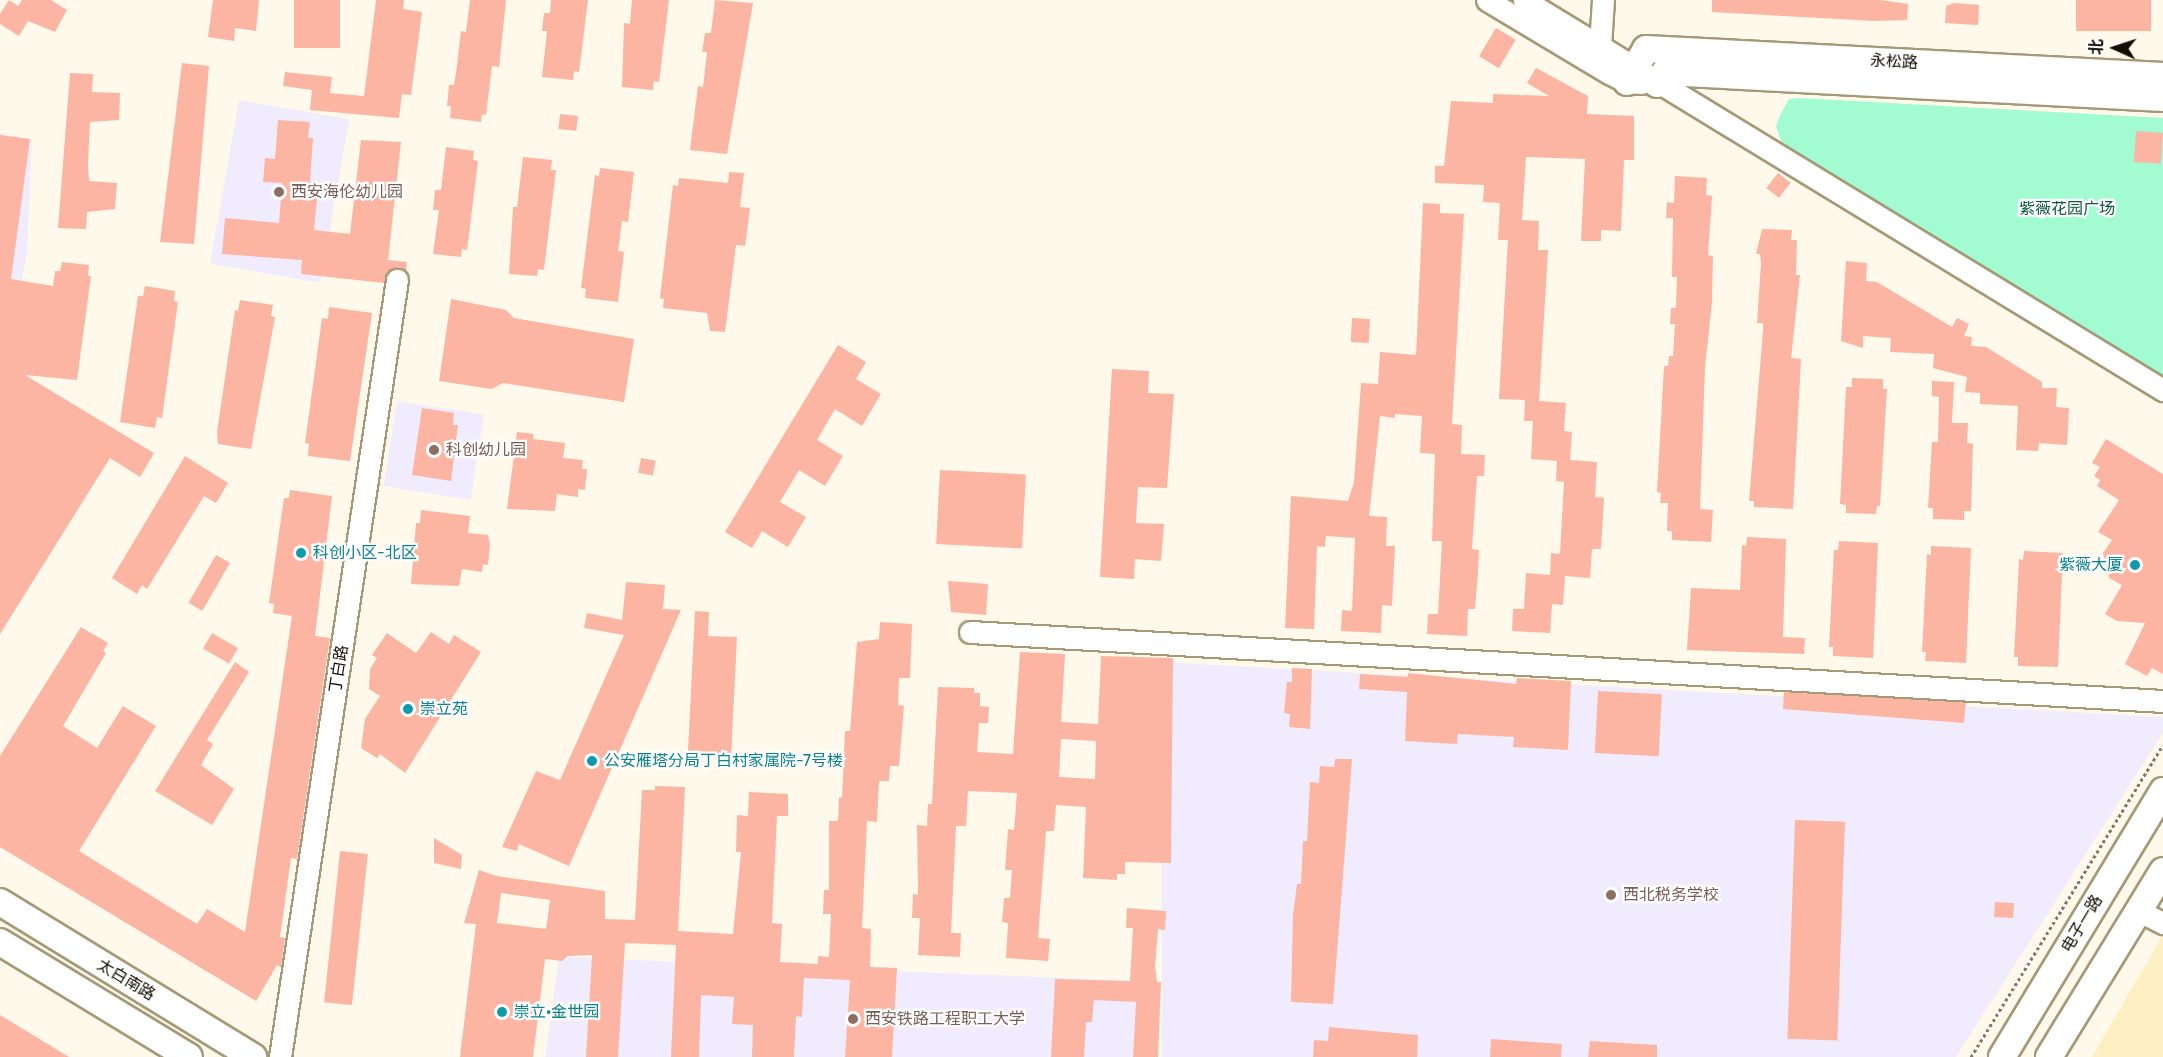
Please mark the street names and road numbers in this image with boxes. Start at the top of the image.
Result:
street label: 永松路 [1870,51,1918,73]
street label: 丁白路 [326,644,352,694]
street label: 电子一路 [2057,892,2107,956]
street label: 太白南路 [94,955,158,1005]

